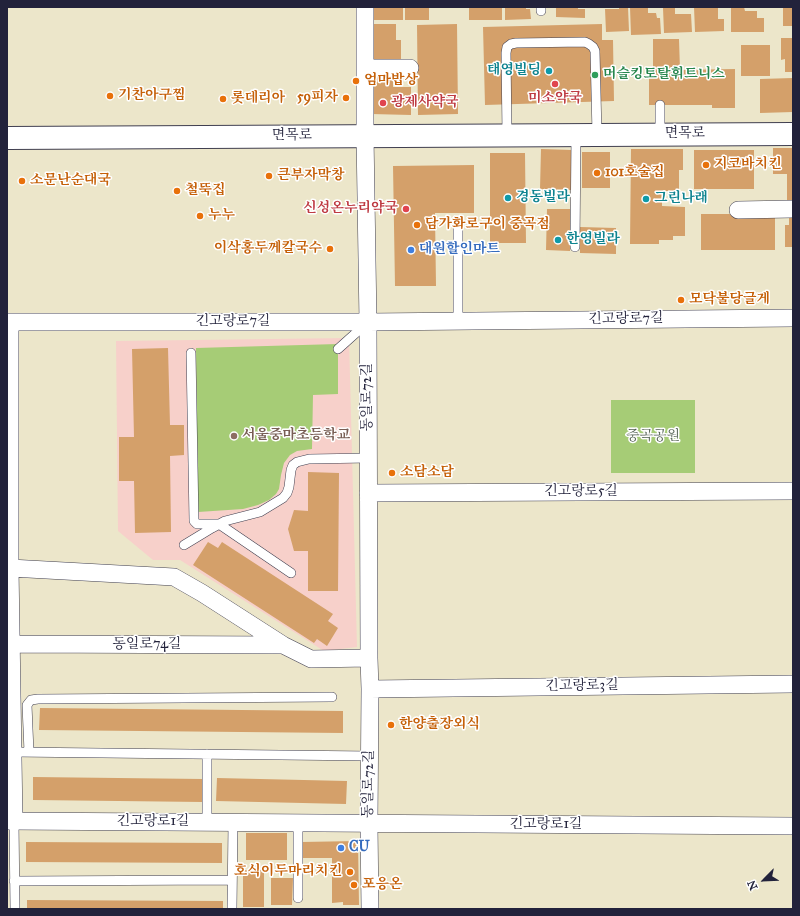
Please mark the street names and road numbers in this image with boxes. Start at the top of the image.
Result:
street label: 면목로 [665,126,705,142]
street label: 면목로 [272,128,312,144]
street label: 긴고랑로7길 [588,310,664,328]
street label: 긴고랑로7길 [195,314,271,330]
street label: 동일로72길 [360,363,376,431]
street label: 긴고랑로5길 [544,484,618,500]
street label: 동일로74길 [112,637,182,653]
street label: 긴고랑로3길 [545,677,619,695]
street label: 동일로72길 [360,750,378,818]
street label: 긴고랑로1길 [116,814,190,830]
street label: 긴고랑로1길 [509,817,583,833]

